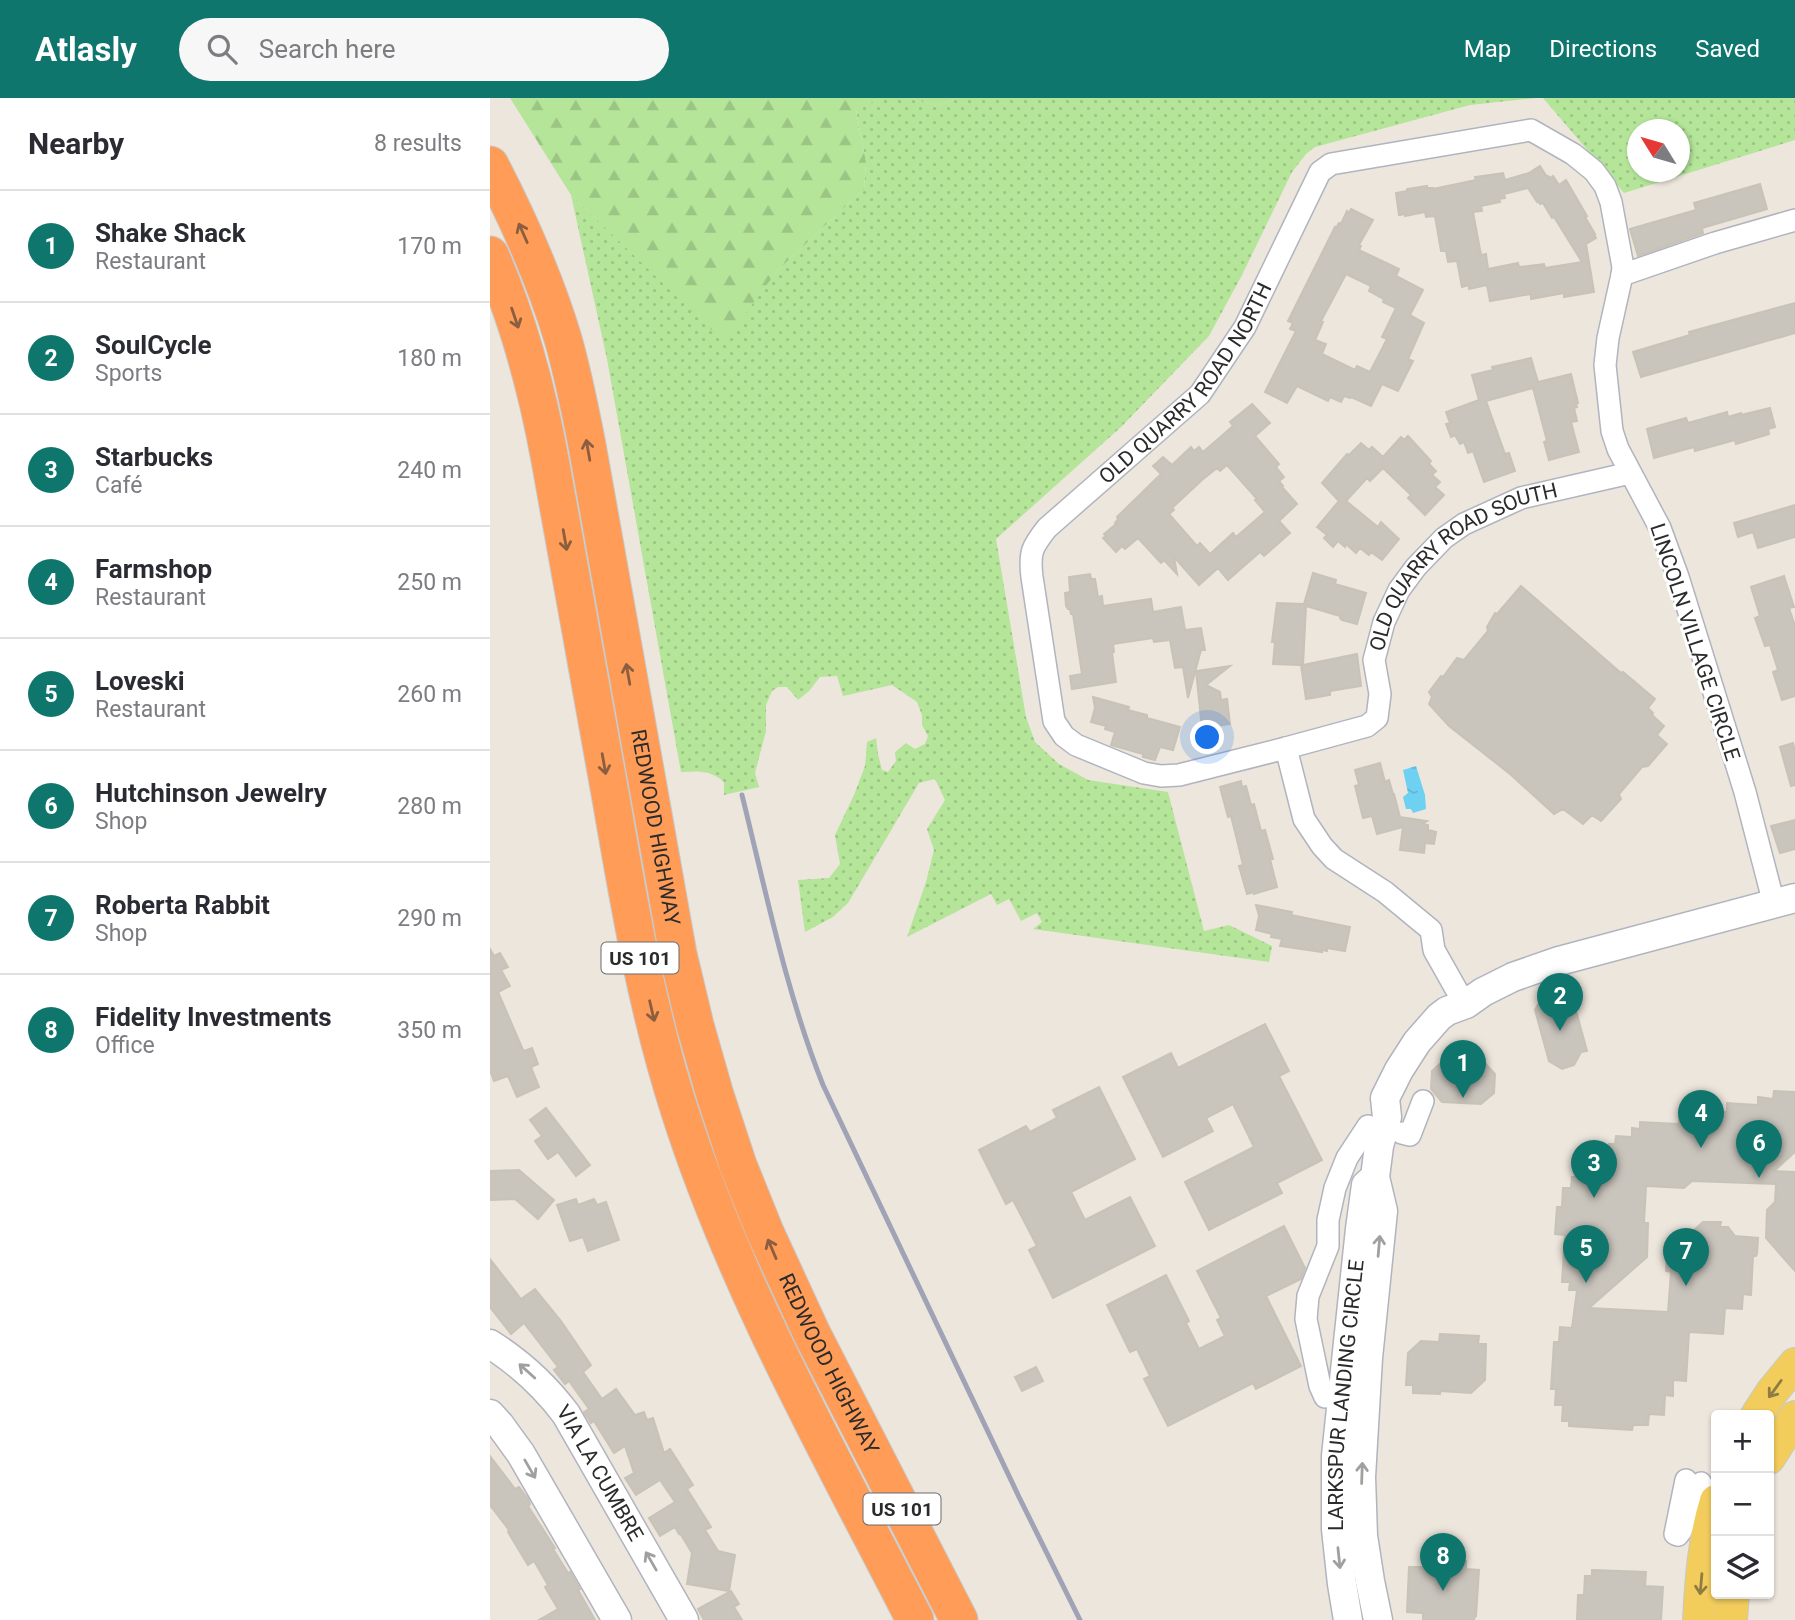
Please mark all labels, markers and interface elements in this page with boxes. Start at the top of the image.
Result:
search box [179,18,669,81]
text: Atlasly [35,30,137,69]
icon: search [203,30,241,68]
text: Search here [259,34,396,64]
text: Map [1464,35,1511,63]
text: Directions [1549,35,1657,63]
text: Saved [1695,35,1760,63]
north arrow [1627,119,1690,182]
text: Nearby [28,126,124,161]
text: 8 results [374,130,462,157]
text: Shake Shack [95,218,246,248]
one-way arrow [516,222,529,244]
text: 1 [44,233,58,260]
text: 170 m [397,233,462,260]
text: Restaurant [95,248,206,275]
street label: OLD QUARRY ROAD NORTH [1094,279,1277,489]
one-way arrow [510,307,522,329]
text: SoulCycle [95,330,212,360]
text: 2 [44,345,58,372]
text: 180 m [397,345,462,372]
text: Sports [95,360,162,387]
one-way arrow [581,439,594,462]
text: Starbucks [95,442,213,472]
text: 3 [44,457,58,484]
text: 240 m [397,457,462,484]
text: Café [95,472,142,499]
street label: OLD QUARRY ROAD SOUTH [1365,478,1560,653]
street label: LINCOLN VILLAGE CIRCLE [1645,520,1745,764]
one-way arrow [558,528,572,551]
text: Farmshop [95,554,212,584]
text: 4 [44,569,58,596]
text: 250 m [397,569,462,596]
text: Restaurant [95,584,206,611]
one-way arrow [620,663,634,686]
text: Loveski [95,666,185,696]
text: 5 [44,681,58,708]
text: 260 m [397,681,462,708]
text: Restaurant [95,696,206,723]
your location [1190,720,1224,754]
street label: REDWOOD HIGHWAY [626,727,685,928]
one-way arrow [598,752,612,775]
text: Hutchinson Jewelry [95,778,327,808]
text: 6 [44,793,58,820]
text: 280 m [397,793,462,820]
text: Shop [95,808,147,835]
text: Roberta Rabbit [95,890,270,920]
text: 7 [44,905,58,932]
text: 290 m [397,905,462,932]
text: Shop [95,920,147,947]
road number: US 101 [601,943,678,974]
pin: 2 [1537,973,1583,1031]
one-way arrow [646,999,660,1022]
text: Fidelity Investments [95,1002,332,1032]
text: 8 [44,1017,58,1044]
text: 350 m [397,1017,462,1044]
text: Office [95,1032,155,1059]
pin: 1 [1440,1040,1486,1098]
pin: 4 [1678,1090,1724,1148]
pin: 6 [1736,1120,1782,1178]
pin: 3 [1571,1140,1617,1198]
pin: 5 [1563,1225,1609,1283]
pin: 7 [1663,1228,1709,1286]
one-way arrow [1373,1235,1386,1258]
one-way arrow [765,1239,778,1260]
street label: LARKSPUR LANDING CIRCLE [1324,1258,1369,1531]
street label: REDWOOD HIGHWAY [774,1270,884,1459]
one-way arrow [518,1363,536,1379]
one-way arrow [1768,1379,1782,1398]
street label: VIA LA CUMBRE [552,1400,648,1545]
map controls [1711,1410,1774,1599]
button: + [1711,1410,1774,1473]
one-way arrow [523,1459,537,1479]
one-way arrow [1355,1462,1368,1485]
button: − [1711,1473,1774,1536]
road number: US 101 [864,1494,940,1525]
pin: 8 [1420,1533,1466,1591]
button: layers [1711,1536,1774,1599]
one-way arrow [1333,1546,1346,1568]
one-way arrow [643,1551,657,1571]
one-way arrow [1694,1572,1707,1595]

